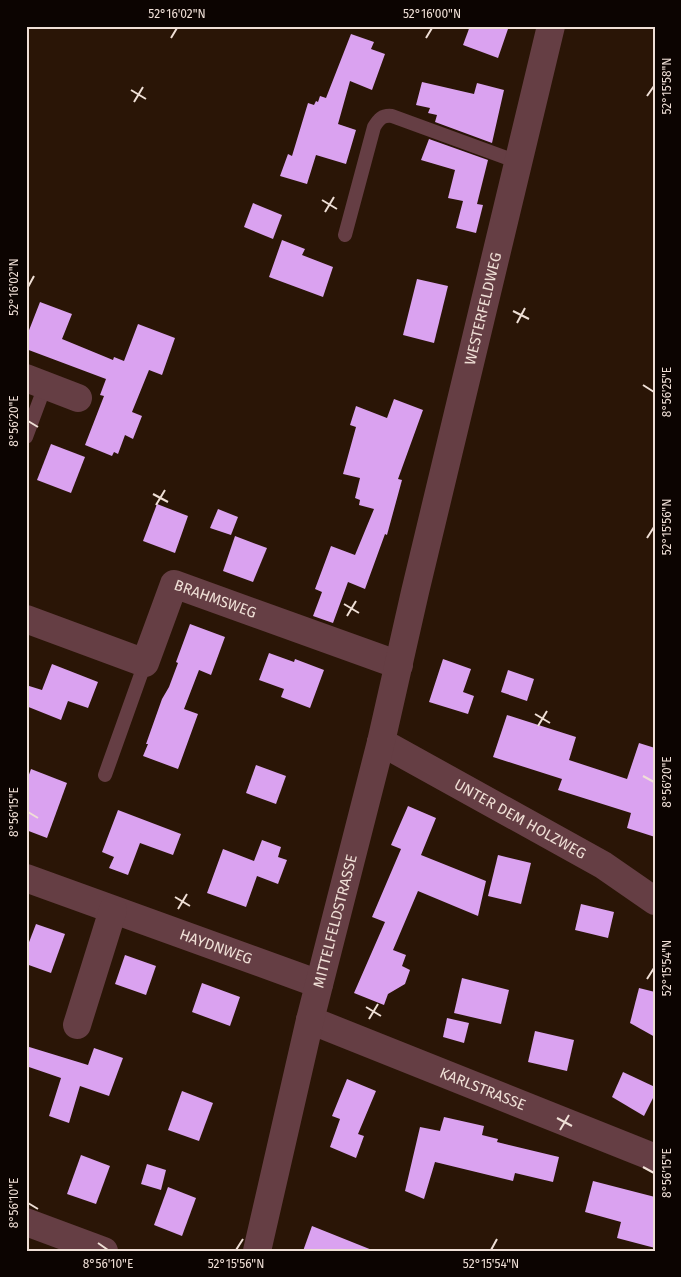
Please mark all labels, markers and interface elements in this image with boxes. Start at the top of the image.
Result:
text: 52°16'02"N [148,7,206,21]
text: 52°16'00"N [403,7,461,21]
text: 52°15'58"N [660,58,674,115]
street label: WESTERFELDWEG [461,251,505,367]
text: 52°16'02"N [7,258,21,316]
text: 8°56'25"E [660,367,674,417]
text: 8°56'20"E [7,395,21,447]
text: 52°15'56"N [660,499,674,555]
street label: BRAHMSWEG [172,576,259,622]
text: 8°56'20"E [660,756,674,808]
street label: UNTER DEM HOLZWEG [451,775,589,863]
text: 8°56'15"E [7,787,21,837]
street label: MITTELFELDSTRASSE [310,852,361,990]
street label: HAYDNWEG [177,925,255,968]
text: 52°15'54"N [660,940,674,996]
street label: KARLSTRASSE [437,1064,528,1114]
text: 8°56'15"E [660,1148,674,1198]
text: 8°56'10"E [7,1178,21,1228]
text: 8°56'10"E [83,1257,133,1271]
text: 52°15'56"N [208,1257,264,1271]
text: 52°15'54"N [463,1257,519,1271]

